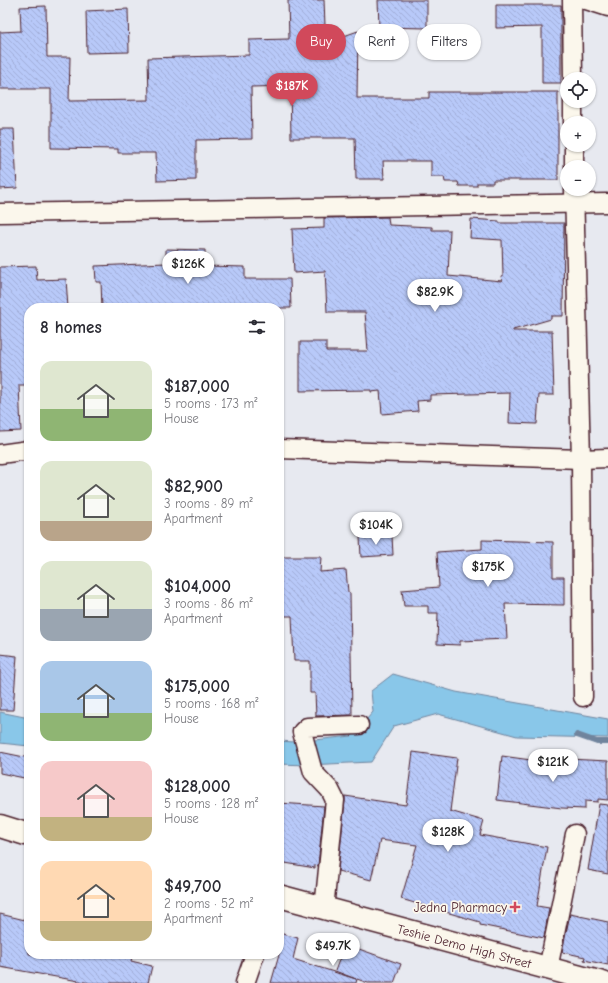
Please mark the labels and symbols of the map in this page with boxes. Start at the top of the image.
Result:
pin: $187K [264,73,320,107]
pin: $126K [160,251,216,285]
pin: $82.9K [402,279,468,313]
pin: $104K [348,512,404,546]
pin: $175K [460,554,516,588]
pin: $121K [525,749,581,783]
pin: $128K [420,819,476,853]
place label: Jedna Pharmacy [414,900,507,915]
marker: Jedna Pharmacy [510,902,520,912]
street label: Teshie Demo High Street [396,921,534,972]
pin: $49.7K [300,933,366,967]

